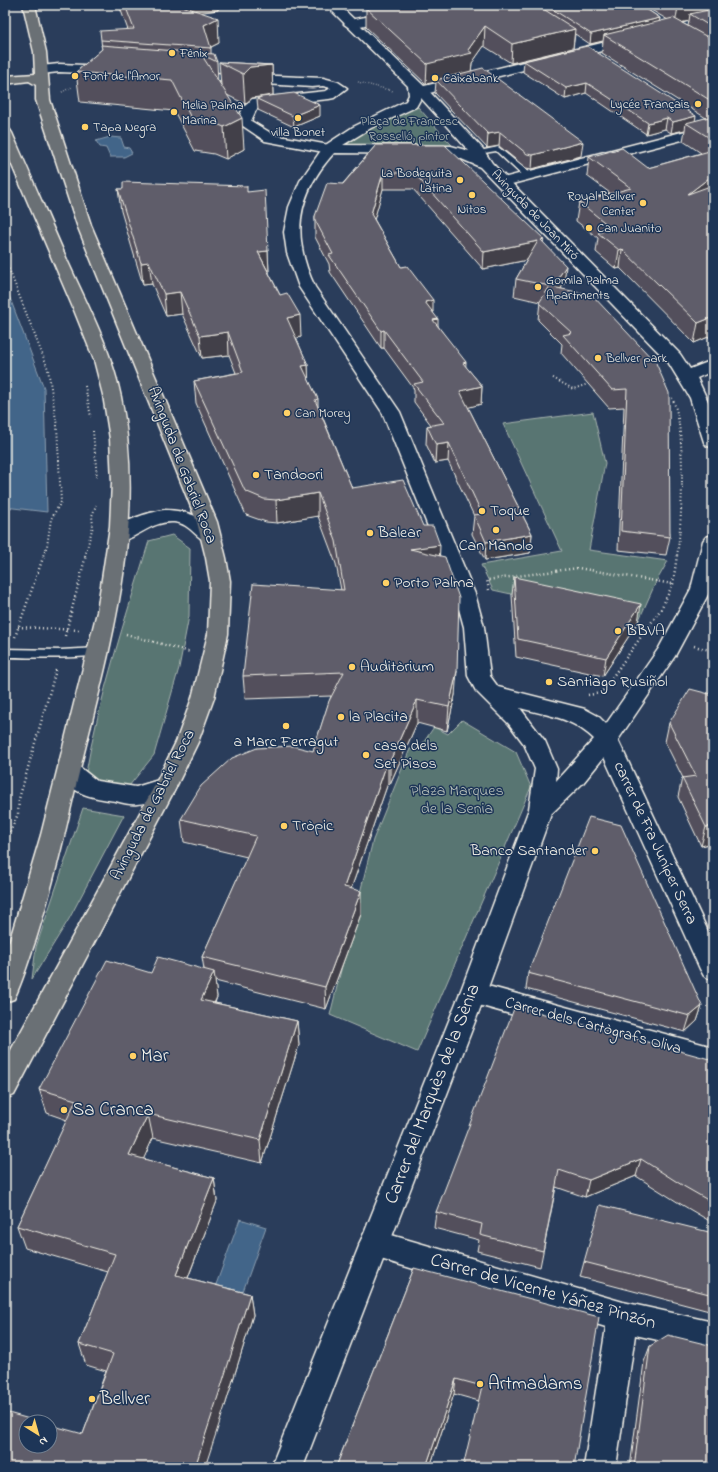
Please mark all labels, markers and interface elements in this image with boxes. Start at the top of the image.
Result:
place label: Fènix [179,44,208,63]
marker: Fènix [167,48,177,58]
place label: Font de l'Amor [82,67,161,86]
place label: Caixabank [443,69,499,88]
marker: Font de l'Amor [70,71,80,81]
marker: Caixabank [430,73,440,83]
place label: Lycée Français [610,95,690,115]
place label: Melia Palma Marina [182,96,244,130]
marker: Lycée Français [693,99,703,109]
marker: Melia Palma Marina [169,107,179,117]
park label: Plaça de Francesc Rosselló, pintor [360,112,458,146]
marker: villa Bonet [293,113,303,123]
place label: Tapa Negra [93,118,156,138]
marker: Tapa Negra [80,122,90,132]
place label: villa Bonet [271,123,326,142]
place label: La Bodeguita Latina [381,164,452,198]
street label: Avinguda de Joan Miró [486,165,584,266]
marker: La Bodeguita Latina [455,175,465,185]
place label: Royal Bellver Center [567,187,636,221]
marker: Nitos [467,190,477,200]
marker: Royal Bellver Center [638,198,648,208]
place label: Nitos [458,200,487,219]
place label: Can Juanito [597,219,662,238]
marker: Can Juanito [584,223,594,233]
place label: Gomila Palma Apartments [546,271,619,305]
marker: Gomila Palma Apartments [533,282,543,292]
place label: Bellver park [605,349,668,368]
marker: Bellver park [593,353,603,363]
street label: Avinguda de Gabriel Roca [141,383,223,547]
place label: Can Morey [295,404,351,424]
marker: Can Morey [282,408,292,418]
place label: Tandoori [264,463,323,487]
marker: Tandoori [251,470,261,480]
place label: Toque [490,499,531,523]
marker: Toque [477,506,487,516]
place label: Balear [377,521,421,545]
marker: Can Manolo [491,525,501,535]
marker: Balear [365,528,375,538]
place label: Can Manolo [459,534,533,558]
place label: Porto Palma [394,571,474,595]
marker: Porto Palma [381,578,391,588]
place label: BBVA [625,619,665,643]
marker: BBVA [613,626,623,636]
place label: Auditòrium [360,655,434,679]
marker: Auditòrium [347,662,357,672]
place label: Santiago Rusiñol [557,670,668,694]
marker: Santiago Rusiñol [544,677,554,687]
place label: la Placita [349,705,408,729]
marker: la Placita [336,712,346,722]
marker: a Marc Ferragut [281,721,291,731]
street label: Avinguda de Gabriel Roca [104,725,202,885]
place label: a Marc Ferragut [234,730,339,754]
place label: casa dels Set Pisos [374,734,438,776]
marker: casa dels Set Pisos [361,750,371,760]
street label: carrer de Fra Juníper Serra [607,758,703,928]
park label: Plaza Marques de la Senia [410,779,504,821]
place label: Tròpic [292,814,334,838]
marker: Tròpic [279,821,289,831]
place label: Banco Santander [469,839,587,863]
marker: Banco Santander [590,846,600,856]
street label: Carrer del Marquès de la Sènia [378,980,488,1208]
street label: Carrer dels Cartògrafs Oliva [502,991,684,1061]
place label: Mar [141,1043,169,1070]
marker: Mar [128,1051,138,1061]
place label: Sa Cranca [72,1097,154,1124]
marker: Sa Cranca [59,1105,69,1115]
street label: Carrer de Vicente Yáñez Pinzón [427,1247,659,1337]
place label: Artmadams [488,1371,582,1398]
marker: Artmadams [475,1379,485,1389]
place label: Bellver [99,1386,150,1413]
marker: Bellver [87,1394,97,1404]
north arrow [18,1414,58,1454]
text: N [36,1433,51,1450]

